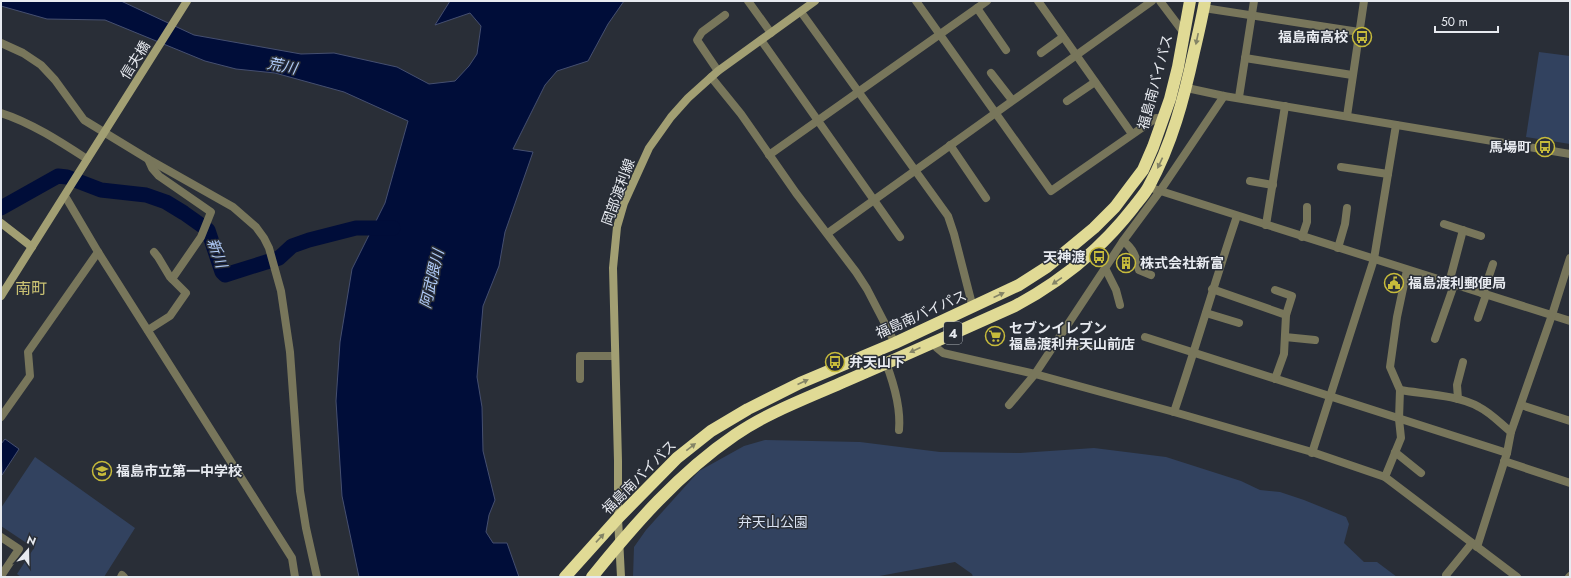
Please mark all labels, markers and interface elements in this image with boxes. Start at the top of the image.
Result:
scale bar [1435,8,1498,34]
text: 50 m [1441,13,1468,31]
bus stop icon: 福島南高校 [1351,26,1373,48]
place label: 福島南高校 [1278,27,1348,47]
street label: 福島南バイパス [1133,32,1177,132]
one-way arrow [1194,33,1200,45]
street label: 信夫橋 [115,37,155,83]
water label: 荒川 [265,52,301,80]
bus stop icon: 馬場町 [1534,136,1556,158]
place label: 馬場町 [1489,137,1531,157]
street label: 岡部渡利線 [597,156,639,228]
one-way arrow [1157,158,1163,169]
water label: 新川 [202,235,233,273]
water label: 阿武隈川 [415,245,450,311]
bus stop icon: 天神渡 [1088,246,1110,268]
place label: 天神渡 [1043,247,1086,267]
building icon: 株式会社新富 [1115,252,1137,274]
place label: 株式会社新富 [1140,253,1224,273]
public building icon: 福島渡利郵便局 [1383,272,1405,294]
place label: 福島渡利郵便局 [1408,273,1506,293]
district label: 南町 [15,277,47,300]
one-way arrow [1052,277,1062,285]
street label: 福島南バイパス [872,285,970,343]
one-way arrow [994,292,1005,298]
place label: セブンイレブン 福島渡利弁天山前店 [1009,318,1135,354]
road number: 4 [944,322,962,344]
supermarket icon: セブンイレブン 福島渡利弁天山前店 [984,325,1006,347]
one-way arrow [910,347,921,353]
bus stop icon: 弁天山下 [824,351,846,373]
place label: 弁天山下 [849,352,905,372]
one-way arrow [798,378,810,384]
street label: 福島南バイパス [597,435,681,519]
one-way arrow [686,442,697,451]
school or university icon: 福島市立第一中学校 [91,460,113,482]
place label: 福島市立第一中学校 [116,461,242,481]
park label: 弁天山公園 [738,512,808,532]
north arrow [8,530,48,570]
text: N [25,532,38,550]
one-way arrow [595,533,604,543]

